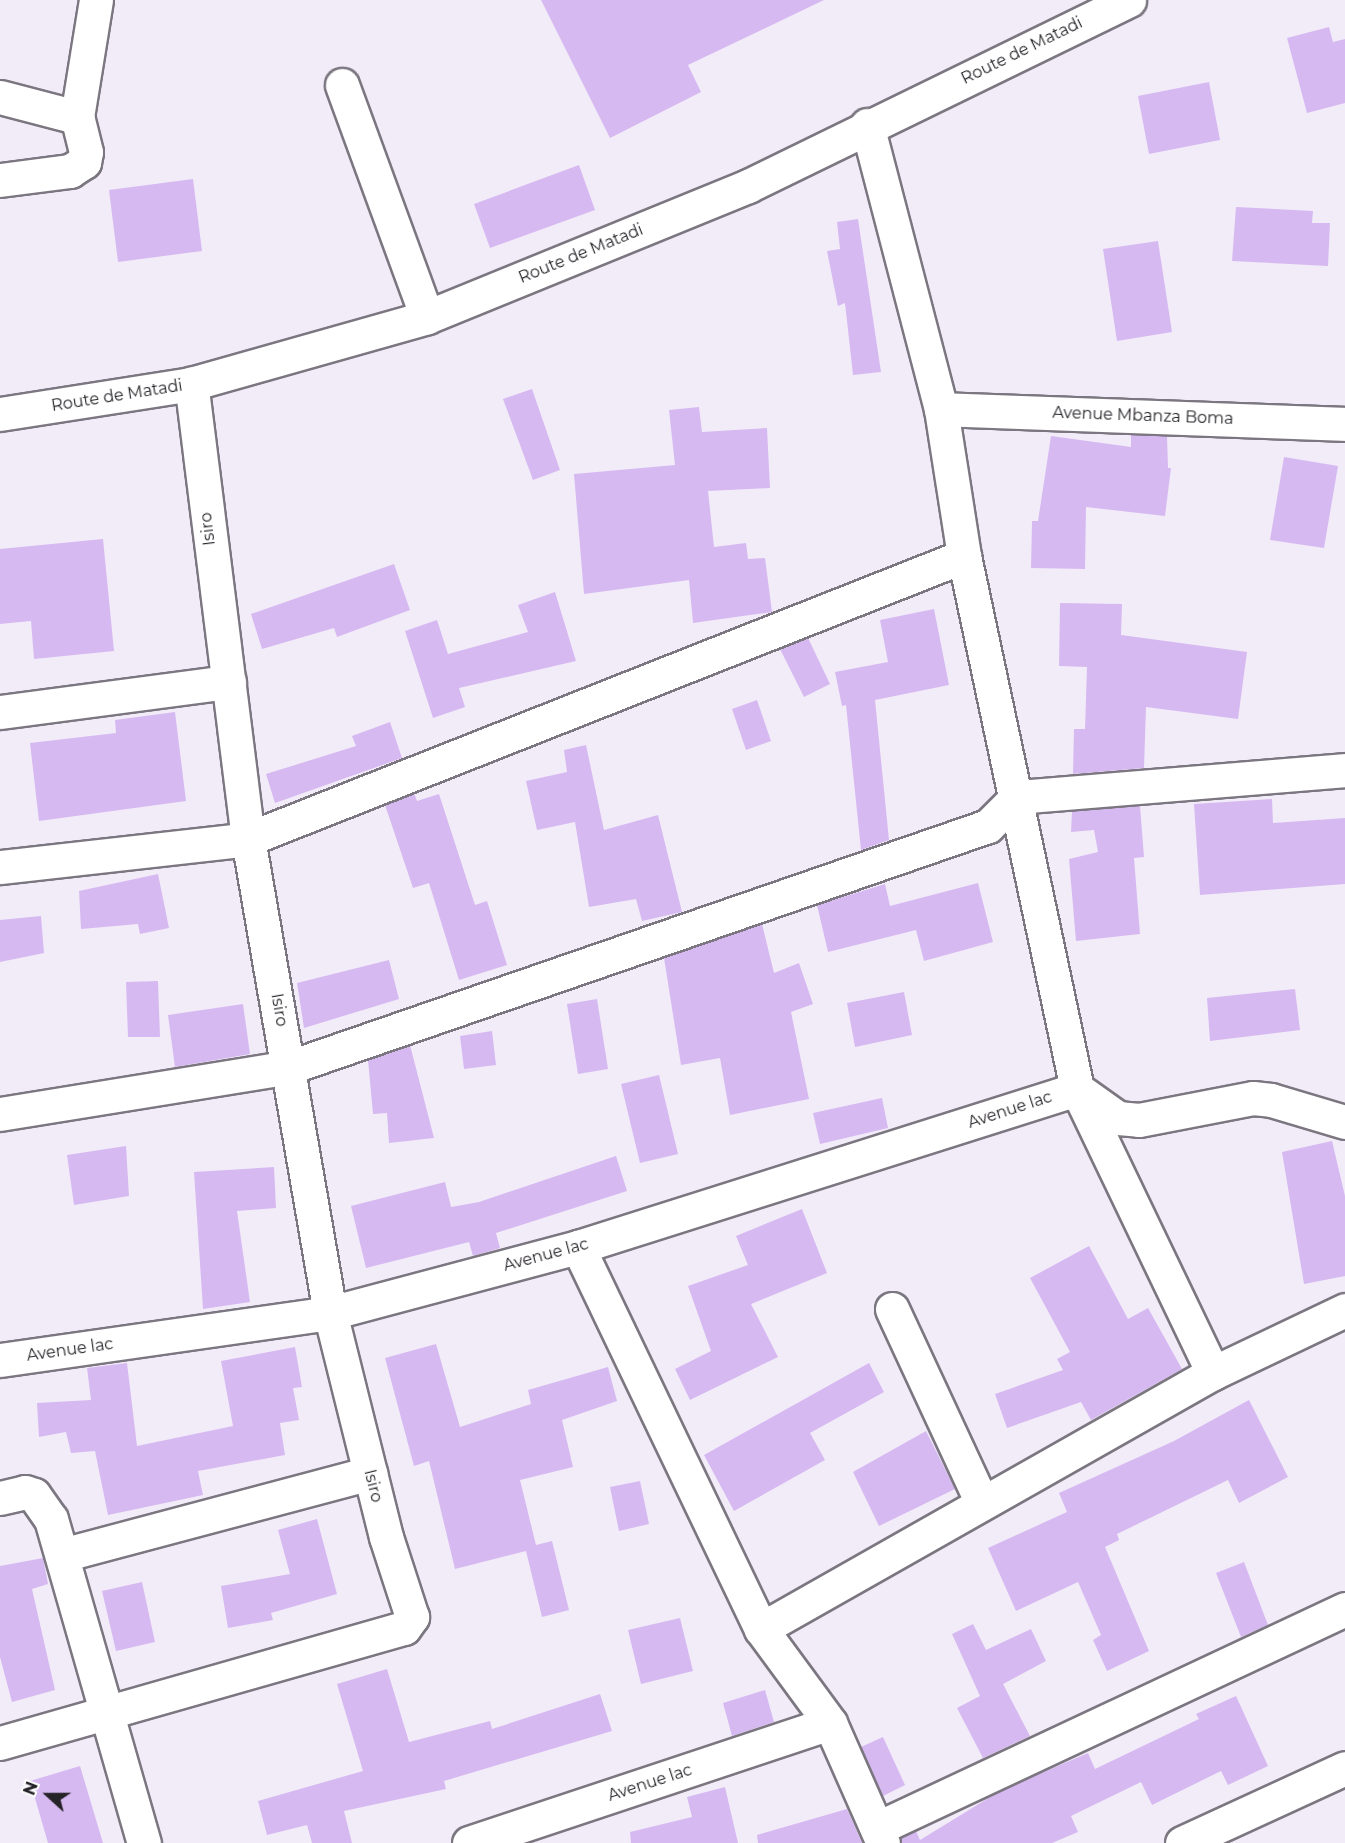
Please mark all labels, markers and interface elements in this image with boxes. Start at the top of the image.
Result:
street label: Route de Matadi [958,13,1086,89]
street label: Route de Matadi [516,220,646,288]
street label: Route de Matadi [50,376,184,416]
street label: Avenue Mbanza Boma [1052,403,1234,429]
street label: Isiro [196,511,220,547]
street label: Isiro [267,992,291,1028]
street label: Avenue lac [966,1087,1054,1133]
street label: Avenue lac [501,1234,591,1276]
street label: Avenue lac [25,1334,115,1366]
street label: Isiro [360,1468,386,1504]
street label: Avenue lac [606,1760,694,1806]
north arrow [18,1765,78,1825]
text: N [20,1779,42,1798]

